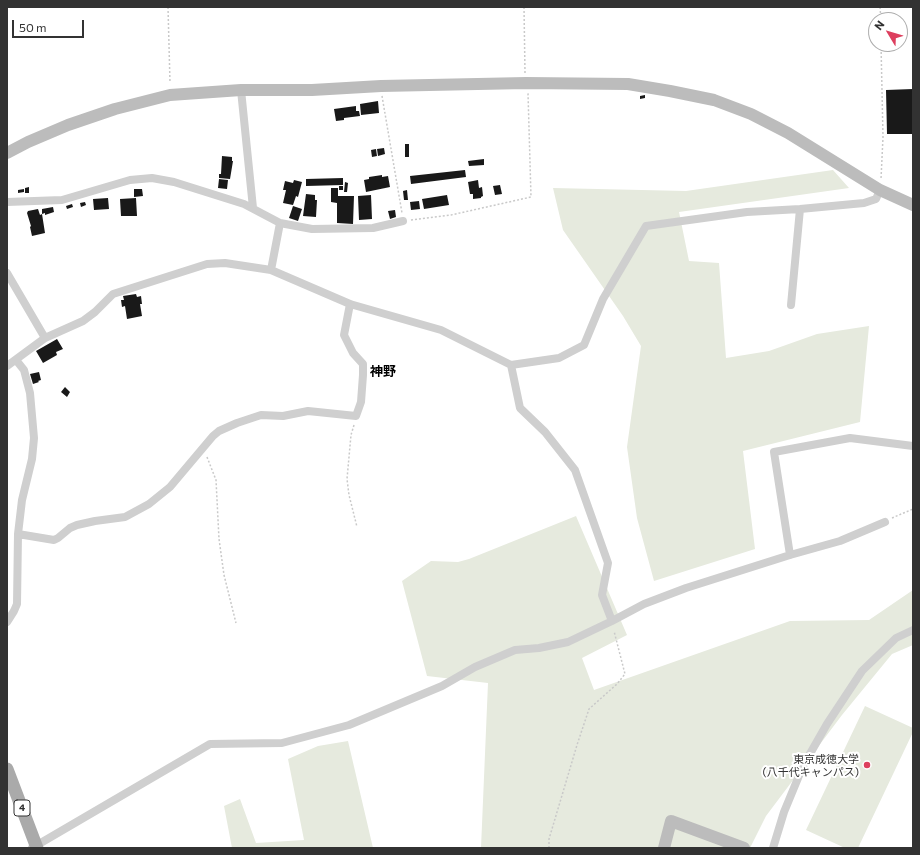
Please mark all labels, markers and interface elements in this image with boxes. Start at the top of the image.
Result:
scale bar [14,12,86,38]
north arrow [868,12,908,52]
text: N [871,18,887,32]
text: 50 m [19,20,47,34]
district label: 神野 [370,364,396,380]
place label: 東京成徳大学 (八千代キャンパス) [763,752,859,778]
marker: 東京成徳大学 (八千代キャンパス) [862,760,872,770]
road number: 4 [14,800,30,816]

